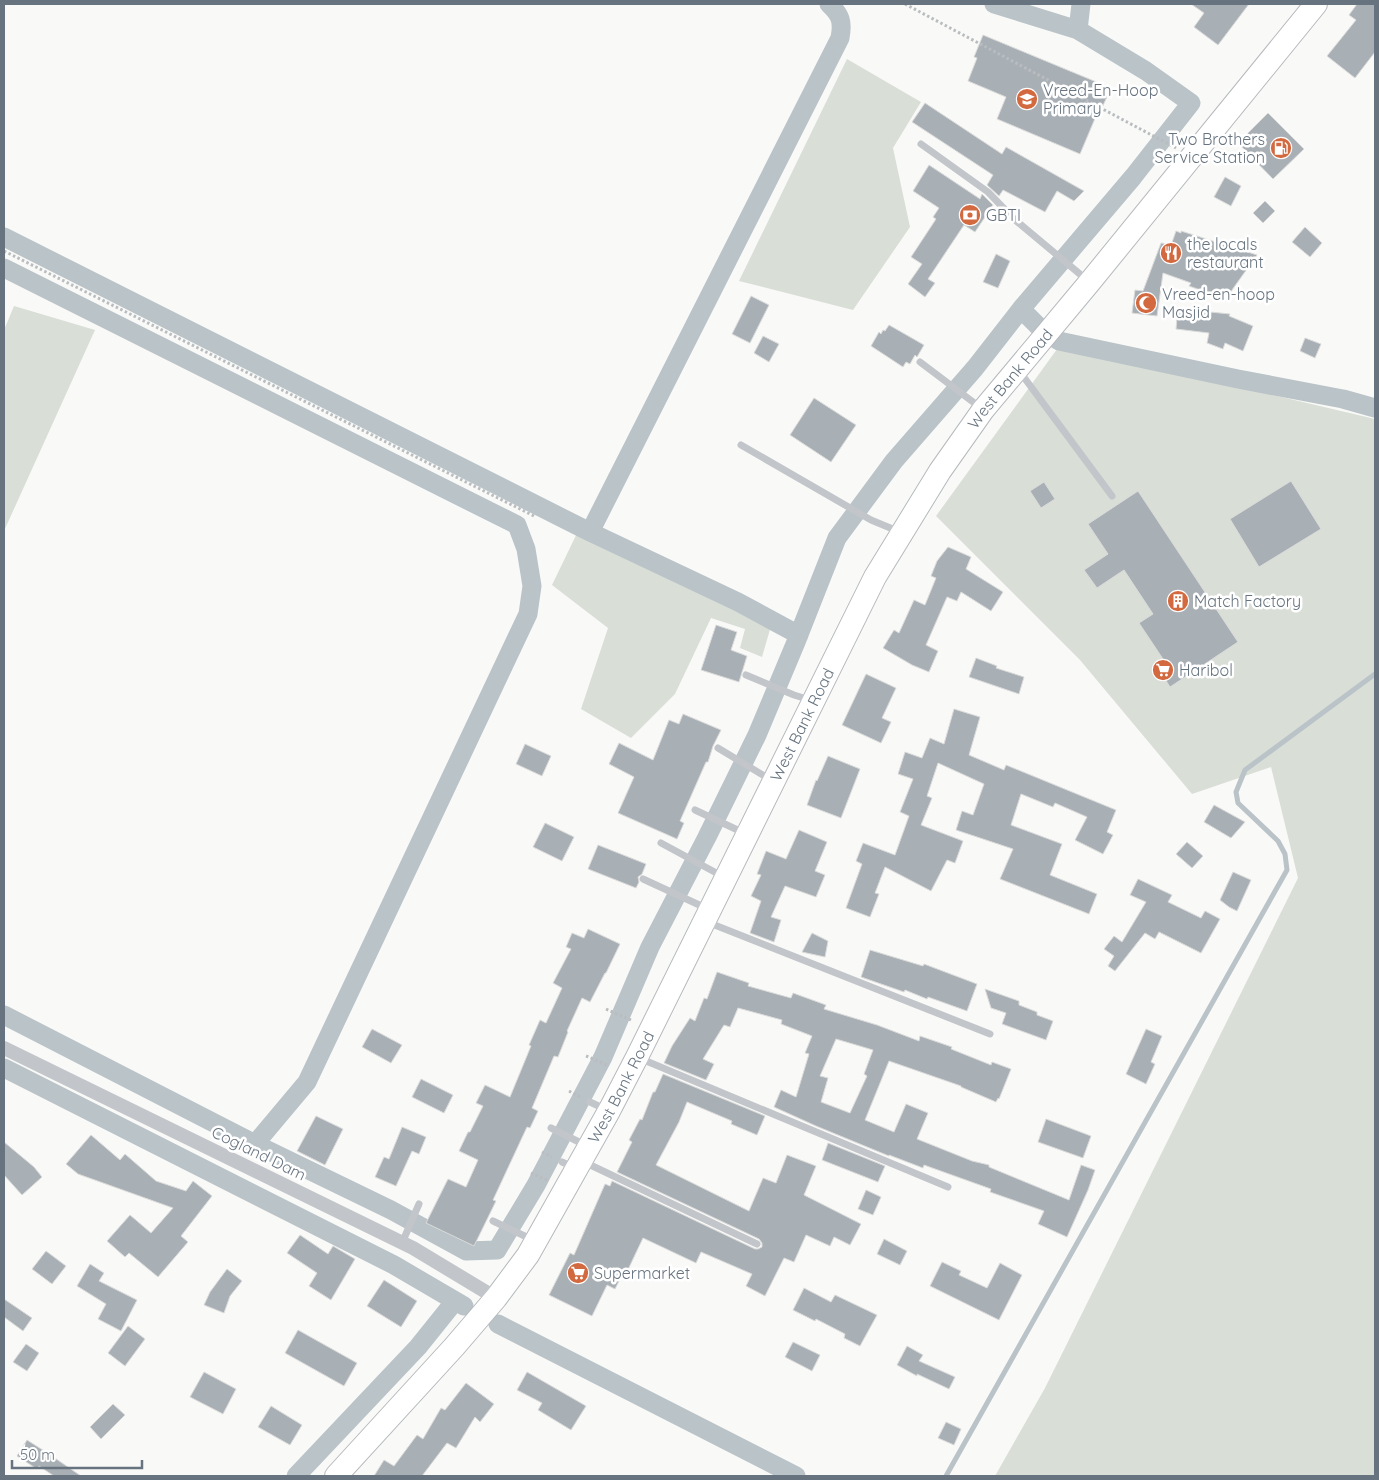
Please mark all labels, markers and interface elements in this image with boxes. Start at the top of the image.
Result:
place label: Vreed-En-Hoop Primary [1043,80,1158,118]
school or university icon: Vreed-En-Hoop Primary [1015,87,1039,111]
place label: Two Brothers Service Station [1155,129,1265,167]
fuel station icon: Two Brothers Service Station [1269,136,1293,160]
bank icon: GBTI [958,203,982,227]
place label: GBTI [986,205,1021,225]
place label: the locals restaurant [1187,234,1264,272]
restaurant icon: the locals restaurant [1159,241,1183,265]
place label: Vreed-en-hoop Masjid [1162,284,1275,322]
mosque icon: Vreed-en-hoop Masjid [1134,291,1158,315]
street label: West Bank Road [963,324,1057,433]
building icon: Match Factory [1166,589,1190,613]
place label: Match Factory [1194,591,1301,611]
supermarket icon: Haribol [1151,658,1175,682]
place label: Haribol [1179,660,1233,680]
street label: West Bank Road [765,665,838,784]
street label: West Bank Road [583,1028,658,1146]
street label: Cogland Dam [209,1122,309,1184]
supermarket icon: Supermarket [566,1261,590,1285]
place label: Supermarket [594,1263,690,1283]
scale bar [12,1438,142,1470]
text: 50 m [20,1445,55,1464]

